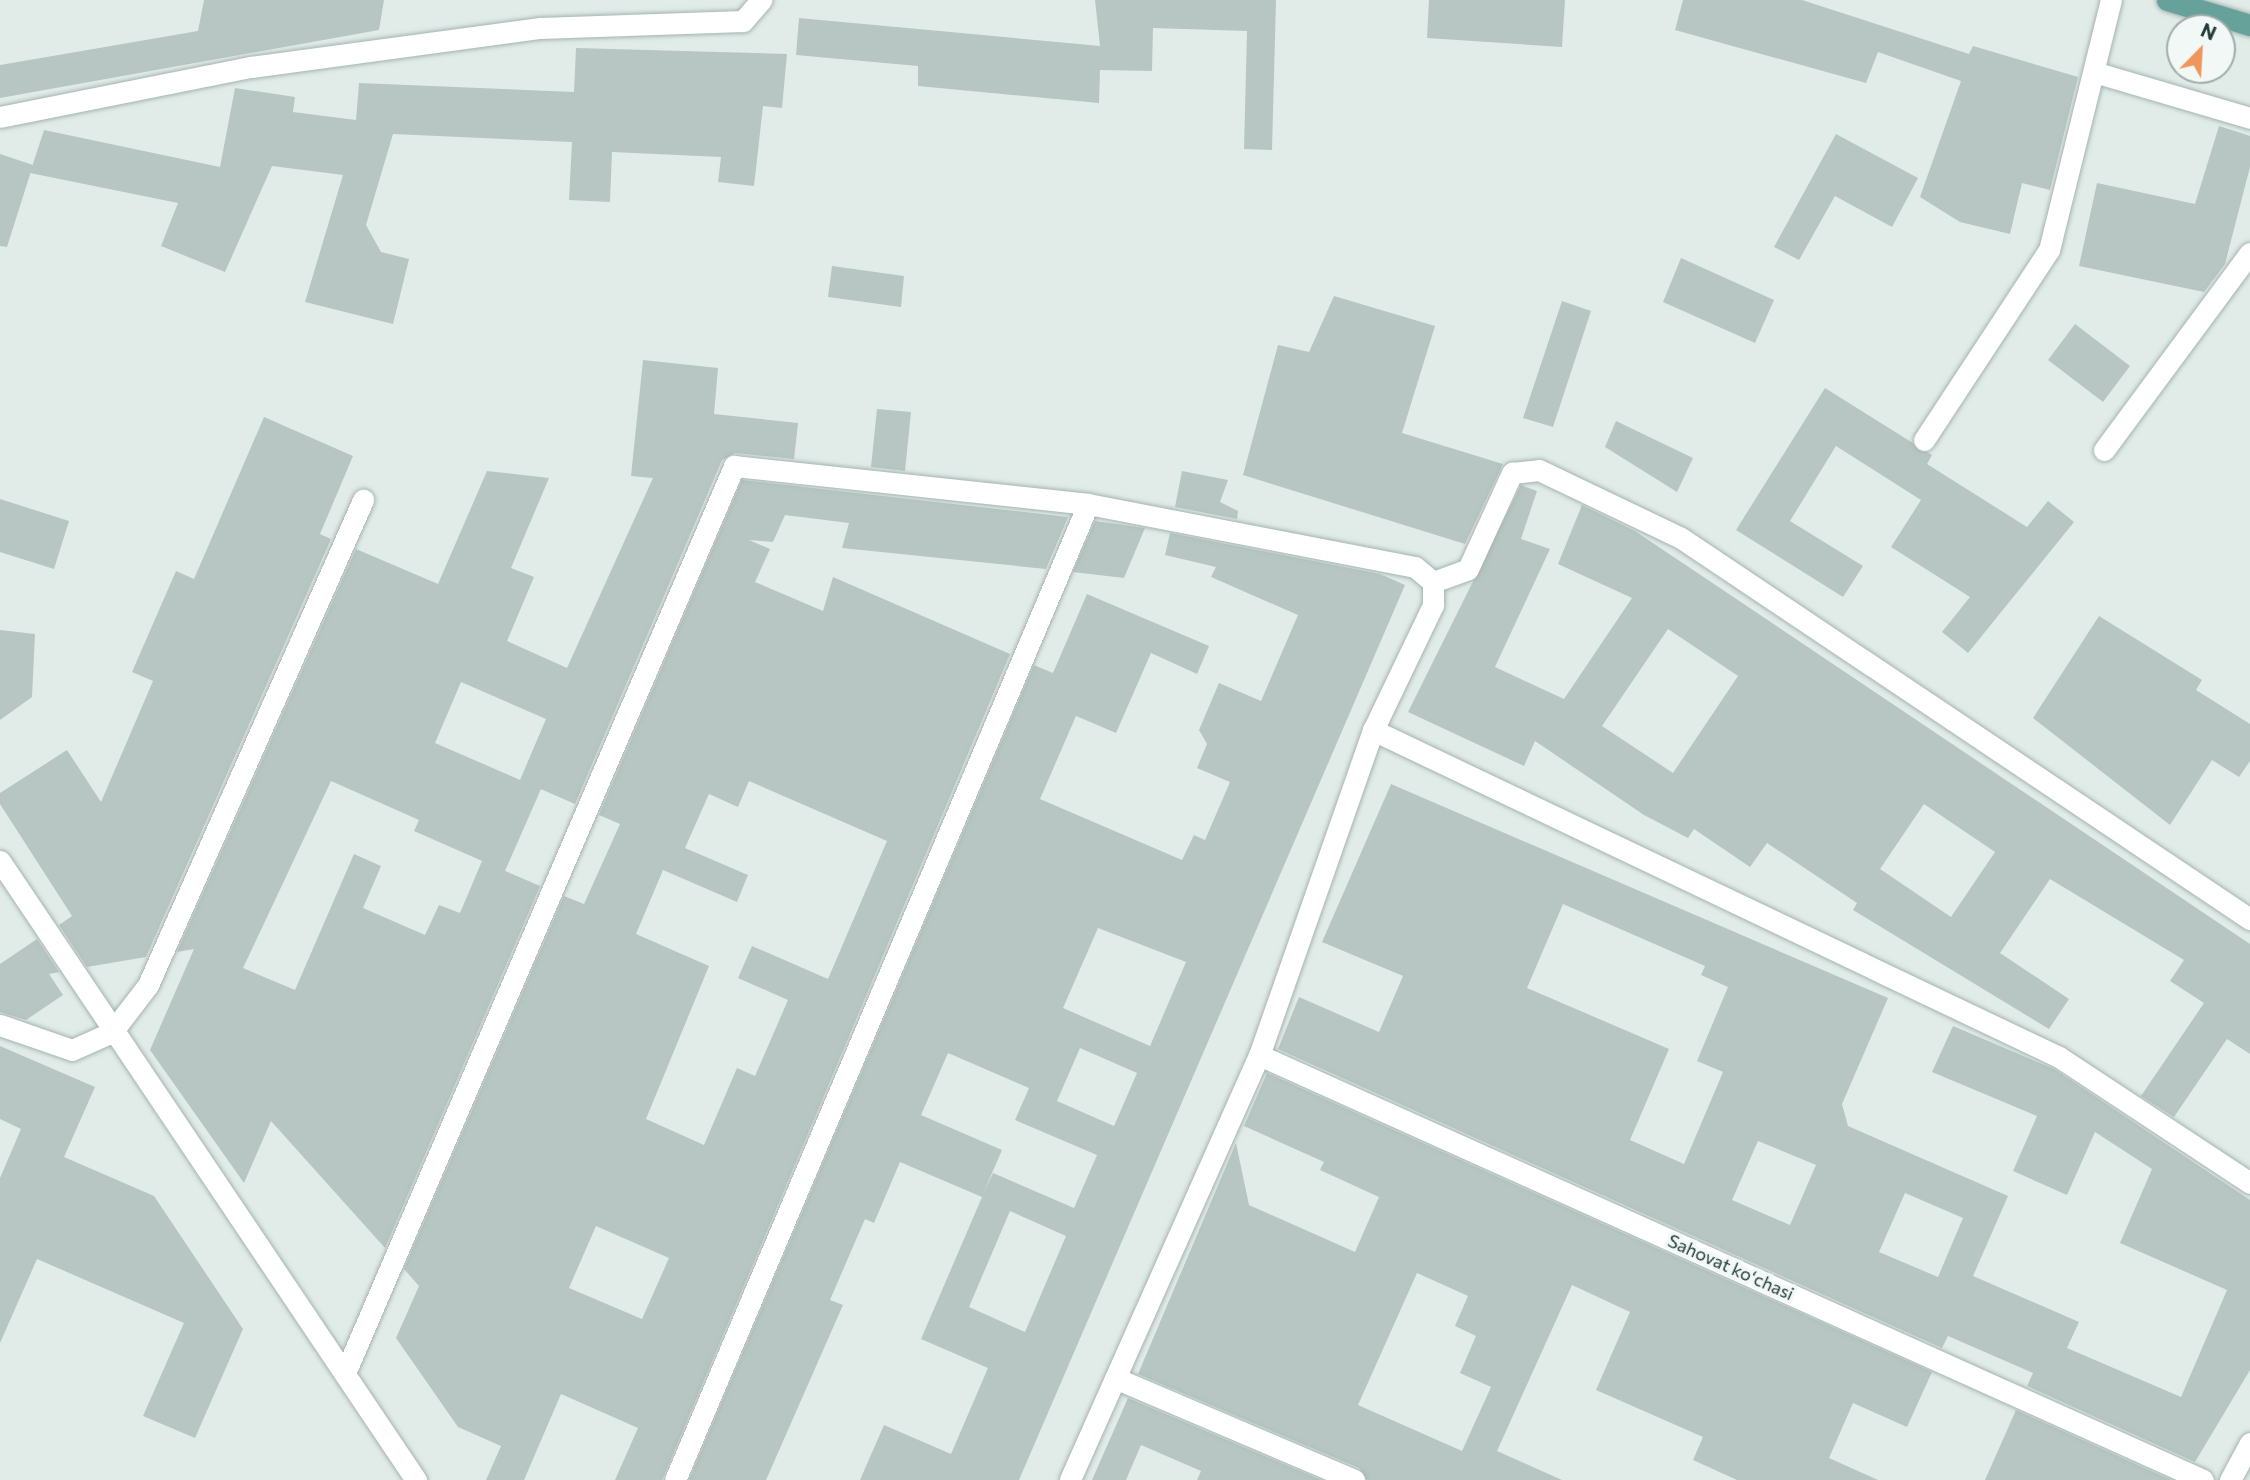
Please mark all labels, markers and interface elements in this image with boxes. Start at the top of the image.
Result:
north arrow [2166,14,2236,84]
text: N [2198,18,2220,45]
street label: Sahovat koʻchasi [1665,1230,1797,1304]

